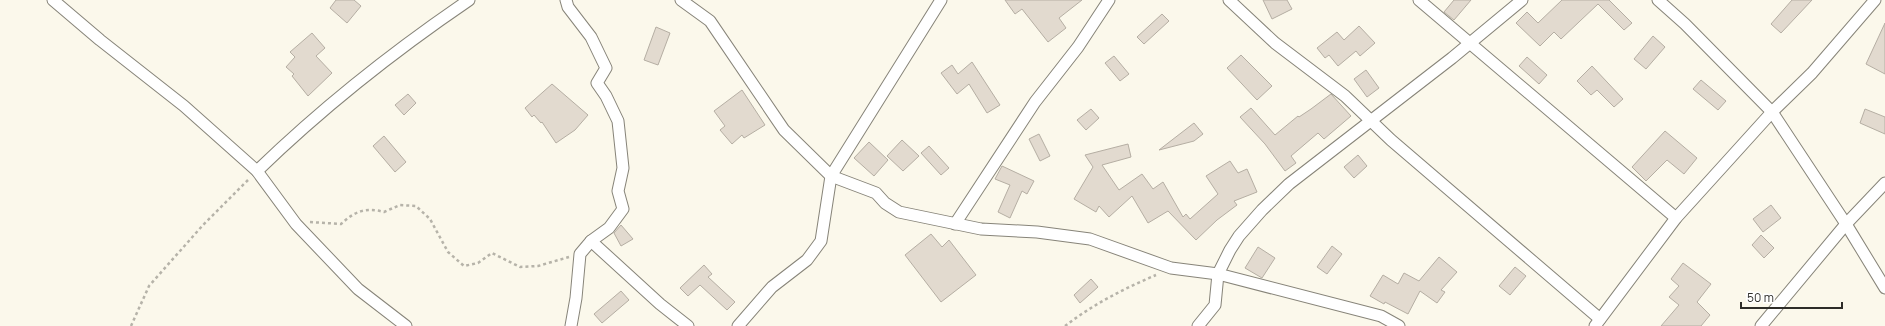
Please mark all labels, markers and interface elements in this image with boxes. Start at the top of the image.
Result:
scale bar [1741,284,1842,310]
text: 50 m [1747,289,1774,306]

